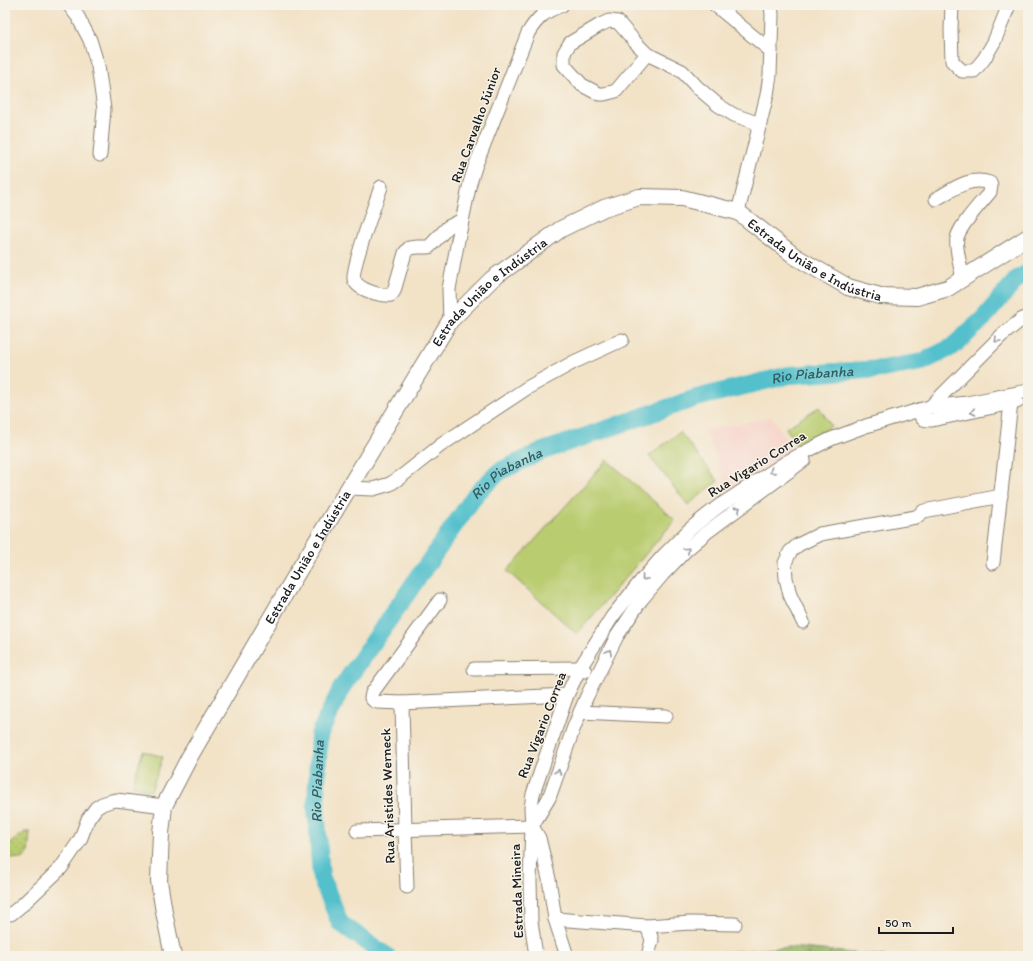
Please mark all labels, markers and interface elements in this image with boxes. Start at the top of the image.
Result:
street label: Rua Carvalho Júnior [447,64,505,185]
street label: Estrada União e Indústria [744,214,884,305]
street label: Estrada União e Indústria [428,234,550,350]
one-way arrow [994,335,1002,343]
water label: Rio Piabanha [769,362,854,388]
one-way arrow [970,407,976,415]
street label: Rua Vigario Correa [705,427,810,501]
water label: Rio Piabanha [467,443,545,503]
one-way arrow [769,467,776,474]
street label: Estrada União e Indústria [261,487,354,627]
one-way arrow [734,506,741,514]
one-way arrow [682,547,690,554]
one-way arrow [642,573,649,580]
one-way arrow [604,649,611,656]
street label: Rua Vigario Correa [514,669,570,781]
street label: Rua Aristides Werneck [377,727,399,864]
water label: Rio Piabanha [307,739,328,824]
one-way arrow [554,768,562,775]
street label: Estrada Mineira [507,843,527,939]
scale bar [879,909,953,935]
text: 50 m [885,916,911,930]

